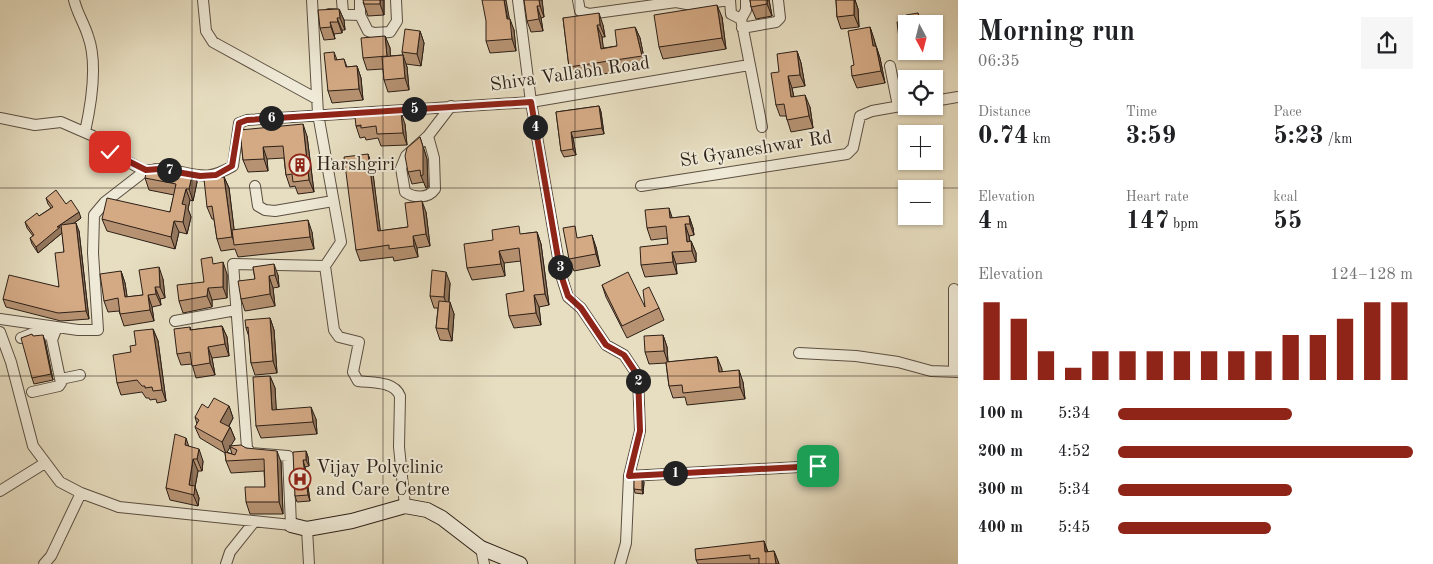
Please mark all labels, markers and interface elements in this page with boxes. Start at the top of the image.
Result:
north arrow [898,15,942,60]
map controls [898,15,943,225]
button: share [1361,17,1413,69]
text: Morning run [978,19,1135,47]
street label: Shiva Vallabh Road [489,54,651,96]
text: 06:35 [978,54,1020,70]
button: locate [898,70,943,115]
pin: 5 [402,96,426,122]
text: 5 [410,102,419,116]
text: Distance [978,105,1031,119]
text: Time [1126,105,1157,119]
text: Pace [1273,105,1302,119]
pin: 6 [258,106,284,130]
text: 6 [267,111,276,125]
pin: 4 [522,114,548,140]
text: 4 [531,120,540,134]
text: 0.74 [978,124,1029,149]
text: 3:59 [1126,124,1176,149]
text: 5:23 [1273,124,1324,149]
button: + [898,125,943,170]
street label: St Gyaneshwar Rd [678,129,834,171]
pin [89,131,131,173]
text: km [1029,132,1051,146]
text: /km [1324,132,1352,146]
icon: check [96,138,124,166]
building icon: Harshgiri [288,153,312,177]
place label: Harshgiri [316,156,395,175]
pin: 7 [156,158,182,182]
text: 7 [165,163,174,177]
button: − [898,180,943,225]
text: Elevation [978,190,1035,204]
text: Heart rate [1126,190,1189,204]
text: kcal [1273,190,1297,204]
text: 4 [978,209,993,234]
text: 147 [1126,209,1169,234]
text: 55 [1273,209,1302,234]
text: m [993,217,1008,231]
text: bpm [1169,217,1199,231]
pin: 3 [548,254,572,280]
text: 3 [556,260,565,274]
text: Elevation [978,267,1043,283]
text: 124–128 m [1330,267,1413,283]
pin: 2 [626,368,650,394]
text: 2 [634,374,643,388]
text: 100 m [978,406,1023,422]
text: 5:34 [1058,406,1090,422]
text: 200 m [978,444,1023,460]
text: 4:52 [1058,444,1090,460]
pin [797,445,839,487]
icon: arrive [804,452,832,480]
place label: Vijay Polyclinic and Care Centre [316,459,450,500]
pin: 1 [662,460,688,486]
text: 1 [671,466,680,480]
hospital icon: Vijay Polyclinic and Care Centre [288,467,312,491]
text: 300 m [978,482,1023,498]
text: 5:34 [1058,482,1090,498]
text: 400 m [978,520,1023,536]
text: 5:45 [1058,520,1090,536]

